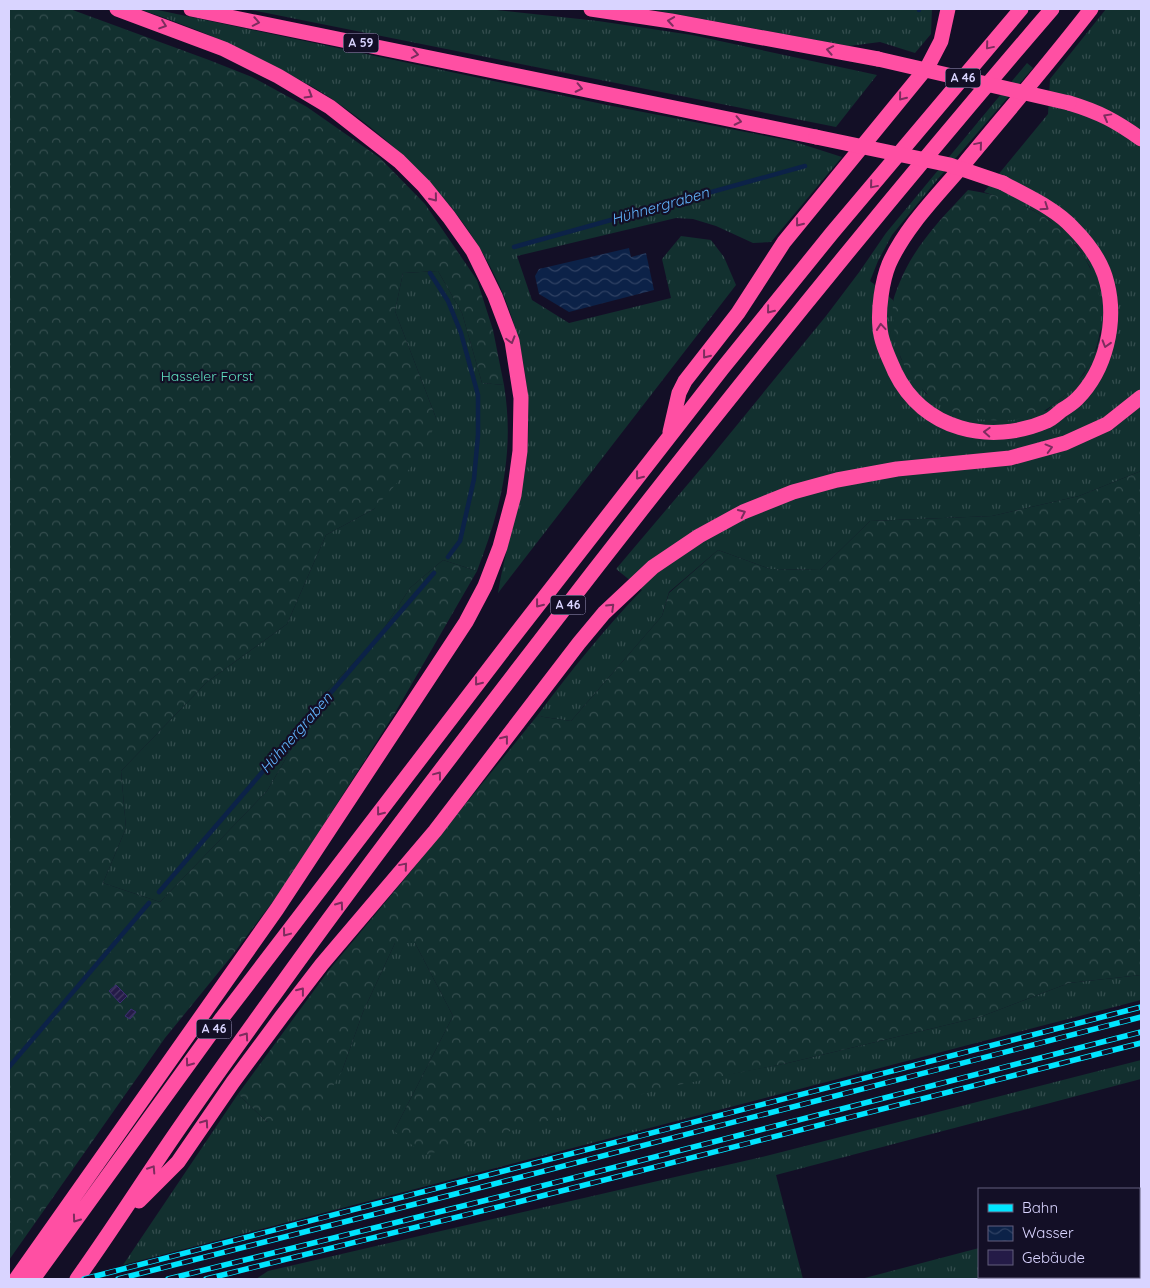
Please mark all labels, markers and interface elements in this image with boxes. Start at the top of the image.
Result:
one-way arrow [251,16,260,27]
one-way arrow [666,16,675,26]
one-way arrow [158,19,167,29]
road number: A 59 [344,34,378,52]
one-way arrow [987,40,995,49]
one-way arrow [826,46,835,56]
one-way arrow [411,48,419,59]
road number: A 46 [946,68,980,88]
one-way arrow [575,82,584,92]
one-way arrow [304,88,313,98]
one-way arrow [899,91,908,100]
one-way arrow [1103,113,1112,123]
one-way arrow [734,115,743,126]
one-way arrow [974,142,982,151]
one-way arrow [869,179,878,188]
water label: Hühnergraben [609,182,711,229]
one-way arrow [428,192,436,201]
one-way arrow [1040,201,1049,210]
one-way arrow [796,217,805,226]
one-way arrow [767,304,775,313]
one-way arrow [876,323,887,331]
one-way arrow [505,335,515,343]
one-way arrow [1102,339,1112,348]
one-way arrow [703,349,711,358]
park label: Hasseler Forst [161,367,254,385]
one-way arrow [982,426,990,437]
one-way arrow [1045,443,1053,453]
one-way arrow [636,470,644,479]
one-way arrow [737,509,746,519]
road number: A 46 [550,596,586,614]
one-way arrow [536,598,545,608]
one-way arrow [605,604,614,613]
one-way arrow [475,677,484,686]
water label: Hühnergraben [255,688,336,777]
one-way arrow [499,735,508,744]
one-way arrow [432,772,440,781]
one-way arrow [377,806,385,815]
one-way arrow [399,863,408,872]
one-way arrow [335,902,343,911]
one-way arrow [284,927,292,936]
one-way arrow [295,988,303,997]
road number: A 46 [196,1020,232,1038]
one-way arrow [239,1032,248,1042]
one-way arrow [186,1058,195,1067]
one-way arrow [199,1119,208,1128]
one-way arrow [146,1166,155,1175]
legend [978,1188,1140,1278]
text: Bahn [1022,1198,1058,1217]
one-way arrow [73,1213,82,1223]
text: Wasser [1022,1223,1074,1242]
text: Gebäude [1022,1248,1085,1267]

